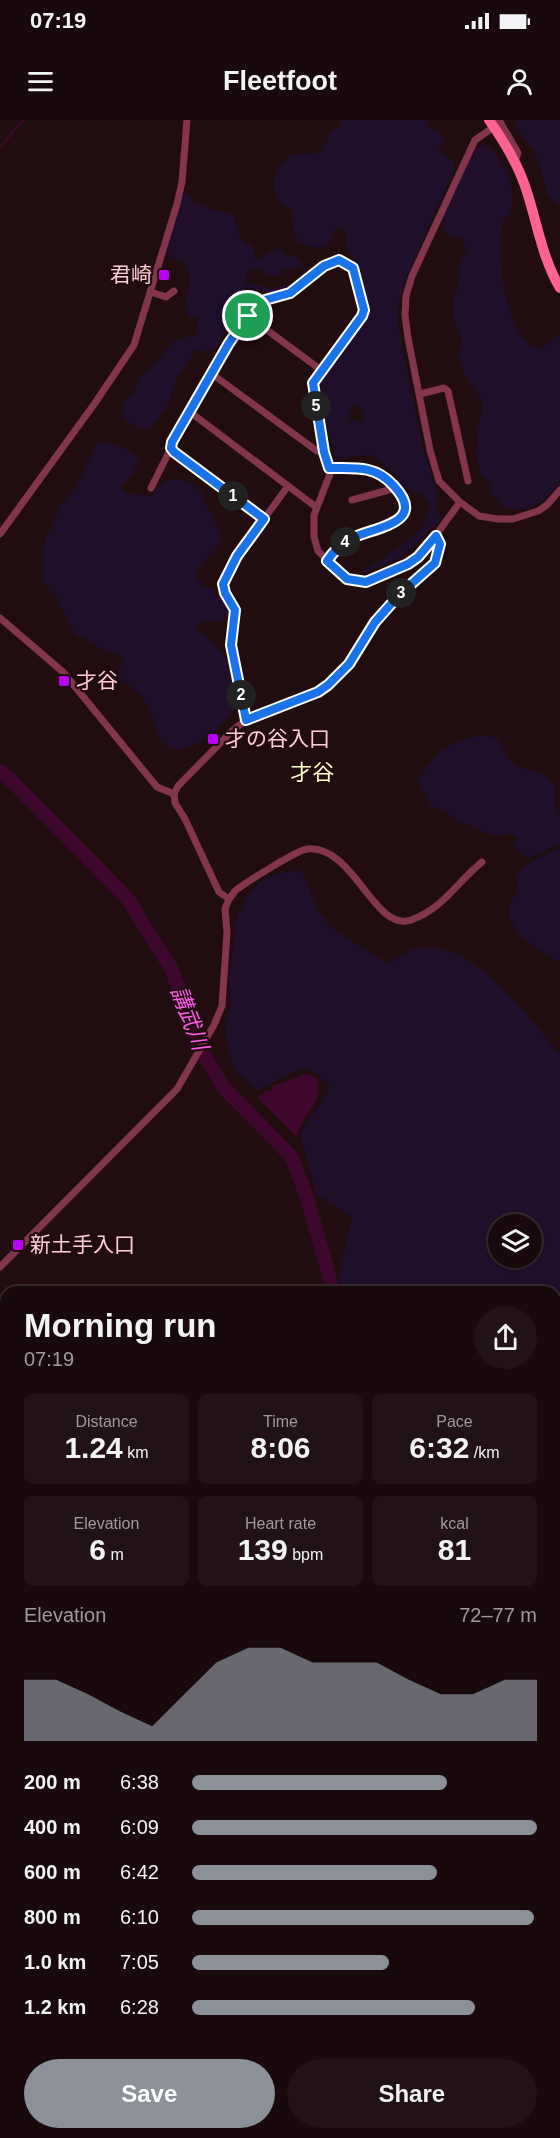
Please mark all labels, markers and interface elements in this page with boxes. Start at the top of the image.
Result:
text: 07:19 [30,8,86,33]
icon: menu [24,65,57,98]
icon: person [503,65,536,98]
text: Fleetfoot [223,66,337,96]
place label: 君崎 [110,263,152,286]
marker: 君崎 [157,268,171,282]
pin [222,290,273,341]
icon: arrive [231,299,264,332]
pin: 5 [301,391,331,421]
text: 5 [312,397,320,414]
pin: 1 [218,481,248,511]
text: 1 [229,487,237,504]
pin: 4 [330,527,360,557]
text: 4 [341,533,349,550]
pin: 3 [386,578,416,608]
text: 3 [397,584,405,601]
place label: 才谷 [76,669,118,692]
marker: 才谷 [57,674,71,688]
pin: 2 [226,680,256,710]
text: 2 [237,686,245,703]
place label: 才の谷入口 [225,727,330,750]
marker: 才の谷入口 [206,732,220,746]
district label: 才谷 [290,760,334,785]
water label: 講武川 [166,983,214,1055]
map controls [488,1214,542,1268]
button: layers [488,1214,542,1268]
place label: 新土手入口 [30,1233,135,1256]
marker: 新土手入口 [11,1238,25,1252]
button: share [474,1306,537,1369]
text: Morning run [24,1307,216,1344]
text: 07:19 [24,1348,74,1370]
text: Distance [75,1413,138,1430]
text: Time [263,1413,298,1430]
text: Pace [436,1413,473,1430]
text: 1.24 [64,1431,123,1464]
text: 8:06 [250,1431,311,1464]
text: 6:32 [409,1431,469,1464]
text: km [123,1444,149,1461]
text: /km [469,1444,500,1461]
text: Elevation [74,1515,139,1532]
text: Heart rate [245,1515,316,1532]
text: kcal [440,1515,469,1532]
text: 6 [89,1533,106,1566]
text: 139 [238,1533,288,1566]
text: 81 [438,1533,471,1566]
text: m [106,1546,124,1563]
text: bpm [288,1546,323,1563]
text: Elevation [24,1604,106,1626]
text: 72–77 m [459,1604,537,1626]
text: 200 m [24,1771,81,1793]
text: 6:38 [120,1771,159,1793]
text: 400 m [24,1816,81,1838]
text: 6:09 [120,1816,159,1838]
text: 600 m [24,1861,81,1883]
text: 6:42 [120,1861,159,1883]
text: 800 m [24,1906,81,1928]
text: 6:10 [120,1906,159,1928]
text: 1.0 km [24,1951,86,1973]
text: 7:05 [120,1951,159,1973]
text: 1.2 km [24,1996,86,2018]
text: 6:28 [120,1996,159,2018]
button: Save [24,2059,275,2128]
button: Share [287,2059,537,2128]

